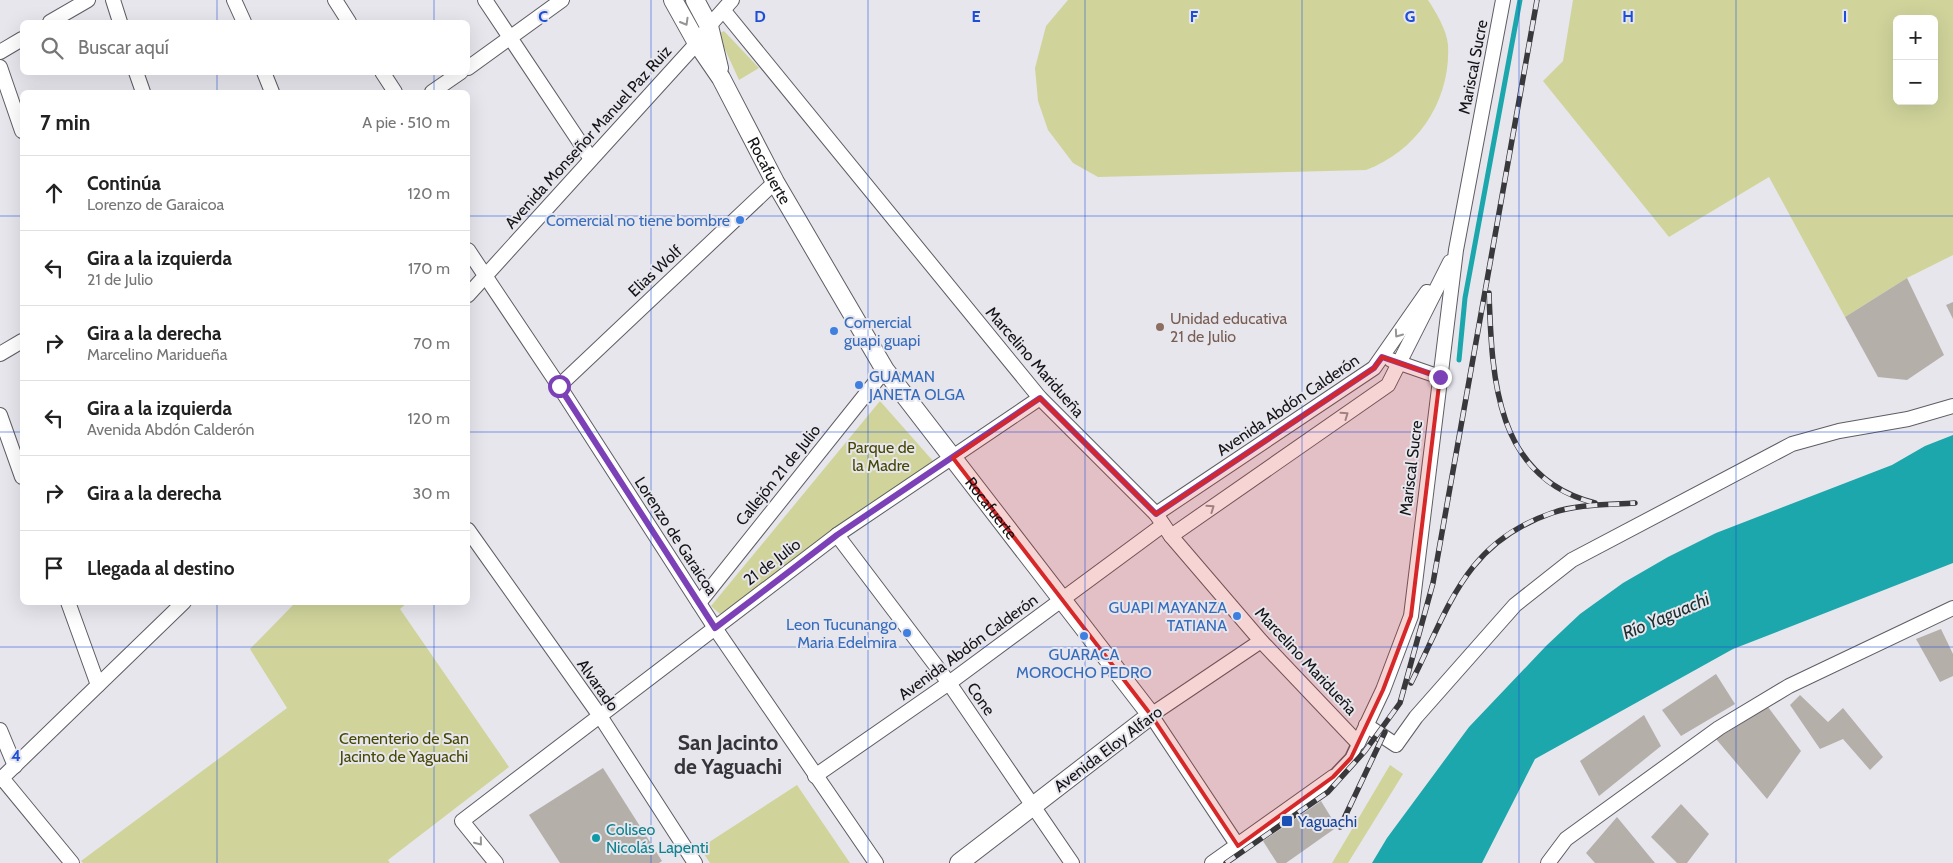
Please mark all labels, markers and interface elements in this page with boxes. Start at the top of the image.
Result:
text: C [538,7,548,26]
text: D [754,7,766,26]
text: E [971,7,981,26]
text: F [1190,7,1199,26]
text: G [1405,7,1415,26]
text: H [1622,7,1634,26]
text: I [1843,7,1847,26]
map controls [1893,15,1938,105]
button: + [1893,15,1938,60]
one-way arrow [679,16,689,25]
street label: Mariscal Sucre [1455,18,1491,116]
search box [20,20,470,75]
icon: search [38,34,66,62]
text: Buscar aquí [78,36,169,59]
street label: Avenida Monseñor Manuel Paz Ruiz [501,41,675,232]
button: − [1893,60,1938,105]
text: 7 min [40,110,90,135]
text: A pie · 510 m [362,113,450,132]
street label: Rocafuerte [744,134,795,207]
text: Continúa [87,172,161,195]
icon: ahead [40,179,68,207]
text: 120 m [408,184,450,203]
text: Lorenzo de Garaicoa [87,195,224,214]
place label: Comercial no tiene bombre [546,211,730,230]
marker: Comercial no tiene bombre [734,214,746,226]
street label: Elias Wolf [624,241,686,301]
text: Gira a la izquierda [87,247,232,270]
icon: left [40,254,68,282]
text: 170 m [408,259,450,278]
text: 21 de Julio [87,270,153,289]
street label: Marcelino Maridueña [982,303,1088,421]
place label: Unidad educativa 21 de Julio [1170,309,1288,346]
place label: Comercial guapi guapi [844,313,920,350]
marker: Unidad educativa 21 de Julio [1154,321,1166,333]
text: Gira a la derecha [87,322,222,345]
marker: Comercial guapi guapi [828,325,840,337]
one-way arrow [1395,328,1404,338]
icon: right [40,329,68,357]
text: 70 m [413,334,450,353]
text: Marcelino Maridueña [87,345,227,364]
street label: Avenida Abdón Calderón [1213,350,1363,460]
route end [1429,366,1452,389]
place label: GUAMAN JANETA OLGA [868,367,965,404]
route start [548,375,571,398]
marker: GUAMAN JANETA OLGA [853,379,865,391]
text: Gira a la izquierda [87,397,232,420]
icon: left [40,404,68,432]
text: 120 m [408,409,450,428]
one-way arrow [1339,412,1349,421]
street label: Mariscal Sucre [1396,419,1426,517]
text: Avenida Abdón Calderón [87,420,255,439]
street label: Callejón 21 de Julio [732,421,825,529]
park label: Parque de la Madre [847,438,915,475]
street label: Lorenzo de Garaicoa [631,473,721,599]
street label: Rocafuerte [961,473,1021,543]
icon: right [40,479,68,507]
text: Gira a la derecha [87,482,222,505]
text: 30 m [413,484,450,503]
one-way arrow [1205,505,1215,514]
street label: 21 de Julio [740,534,804,589]
icon: arrive [40,554,68,582]
text: Llegada al destino [87,557,234,580]
water label: Río Yaguachi [1619,587,1714,644]
street label: Avenida Abdón Calderón [895,590,1041,704]
place label: GUAPI MAYANZA TATIANA [1109,598,1227,635]
street label: Marcelino Maridueña [1251,603,1361,719]
marker: GUAPI MAYANZA TATIANA [1231,610,1243,622]
place label: Leon Tucunango Maria Edelmira [786,615,897,652]
marker: Leon Tucunango Maria Edelmira [901,627,913,639]
marker: GUARACA MOROCHO PEDRO [1078,630,1090,642]
place label: GUARACA MOROCHO PEDRO [1016,645,1152,682]
street label: Alvarado [573,655,623,715]
street label: Cone [963,679,999,719]
street label: Avenida Eloy Alfaro [1050,702,1166,796]
park label: Cementerio de San Jacinto de Yaguachi [339,729,469,766]
district label: San Jacinto de Yaguachi [674,730,782,779]
text: 4 [11,746,21,765]
place label: Yaguachi [1297,812,1357,831]
marker: Yaguachi [1280,814,1294,828]
place label: Coliseo Nicolás Lapenti [606,820,709,857]
marker: Coliseo Nicolás Lapenti [590,832,602,844]
one-way arrow [474,836,482,845]

